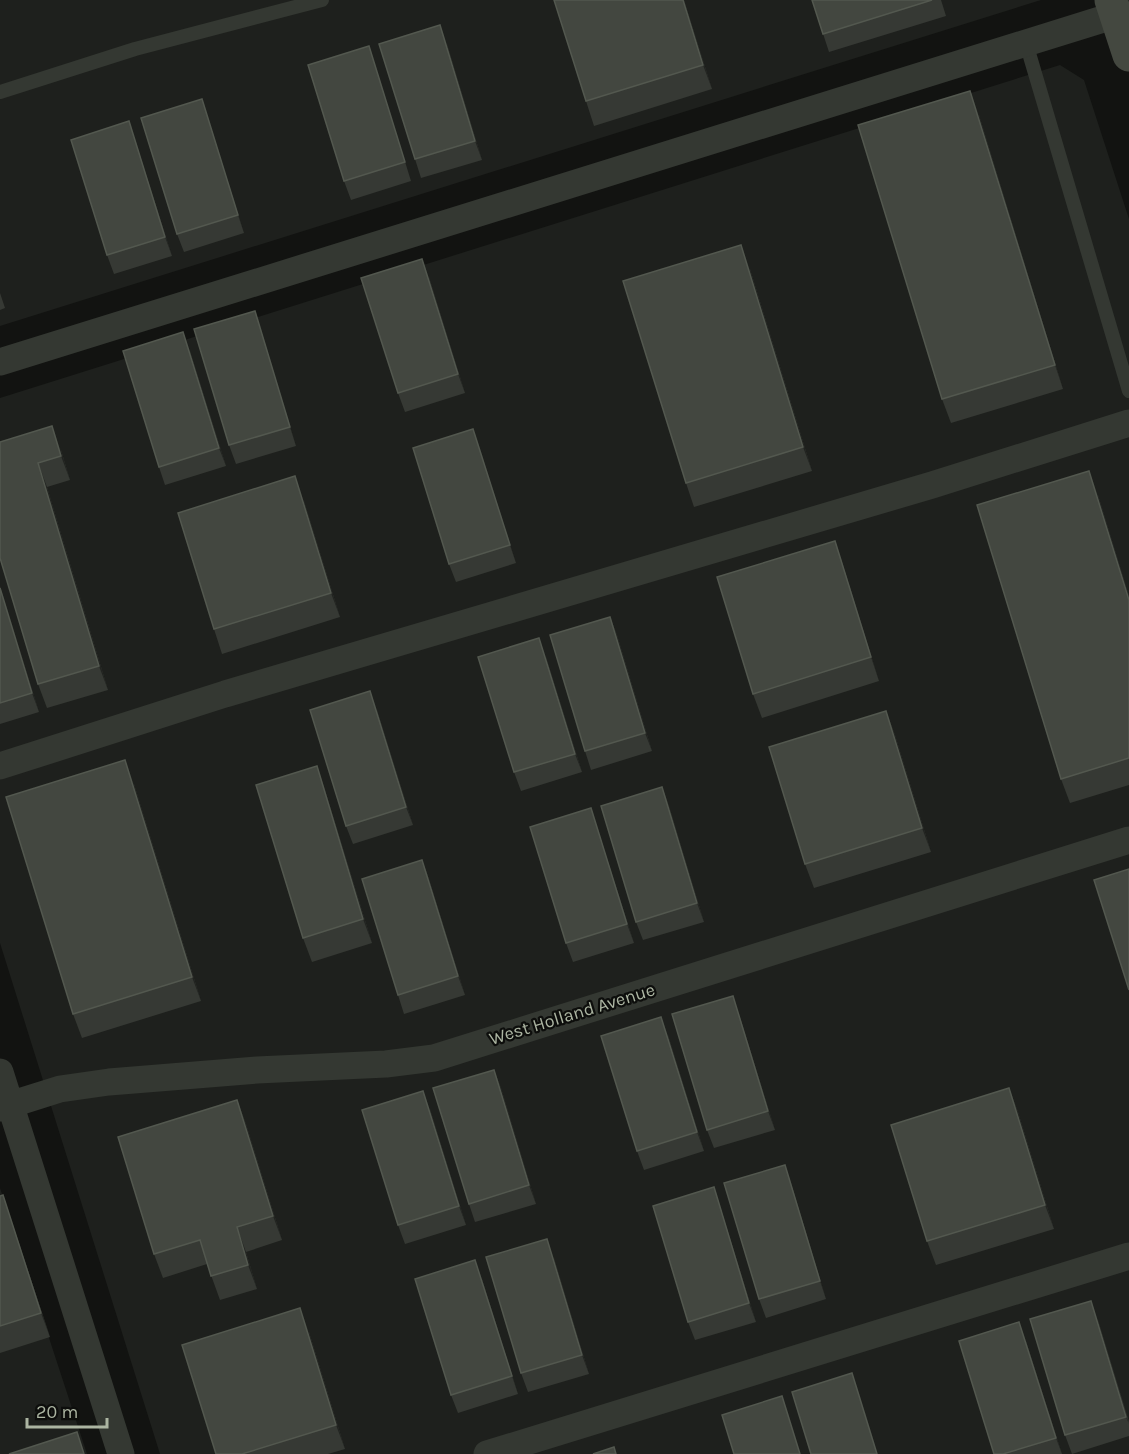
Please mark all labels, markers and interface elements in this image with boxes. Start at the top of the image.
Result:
street label: West Holland Avenue [486,978,658,1050]
scale bar [27,1391,106,1429]
text: 20 m [36,1401,78,1423]

